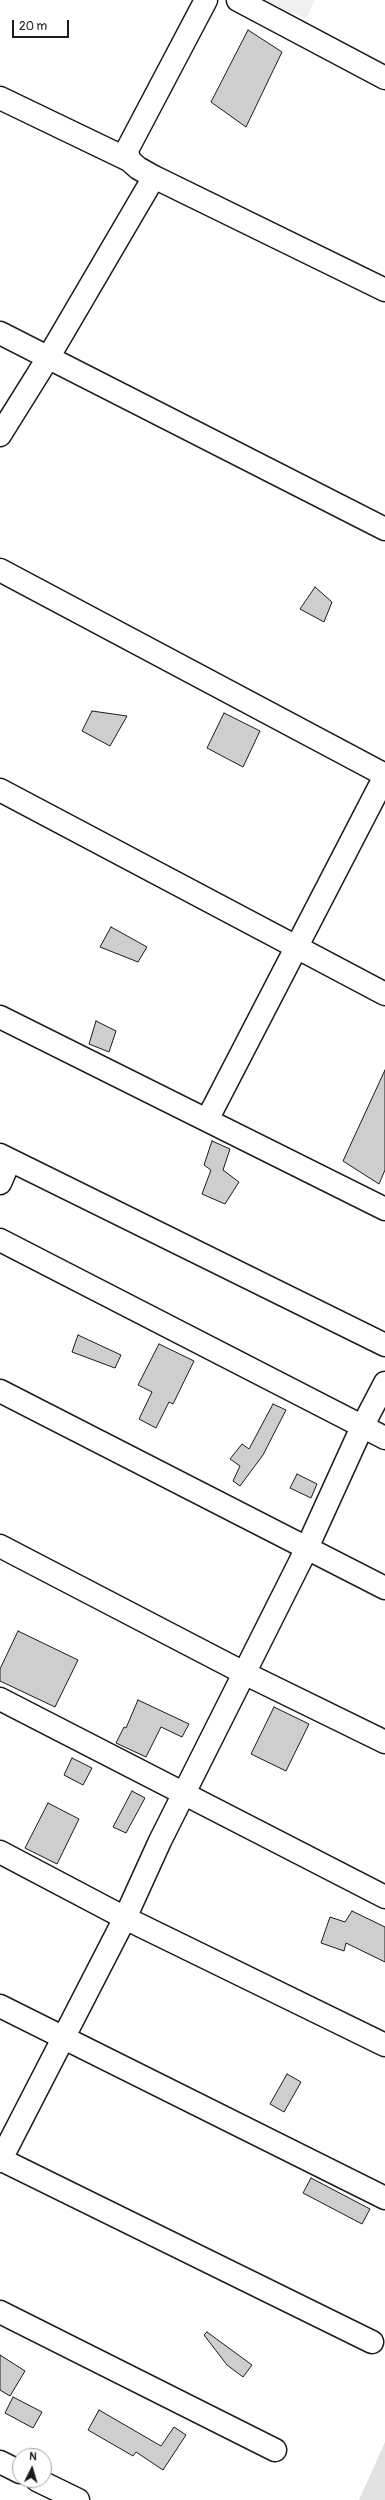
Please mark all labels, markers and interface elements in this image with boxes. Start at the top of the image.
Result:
scale bar [14,12,71,38]
text: 20 m [19,19,47,34]
north arrow [12,2448,52,2488]
text: N [29,2450,37,2463]

